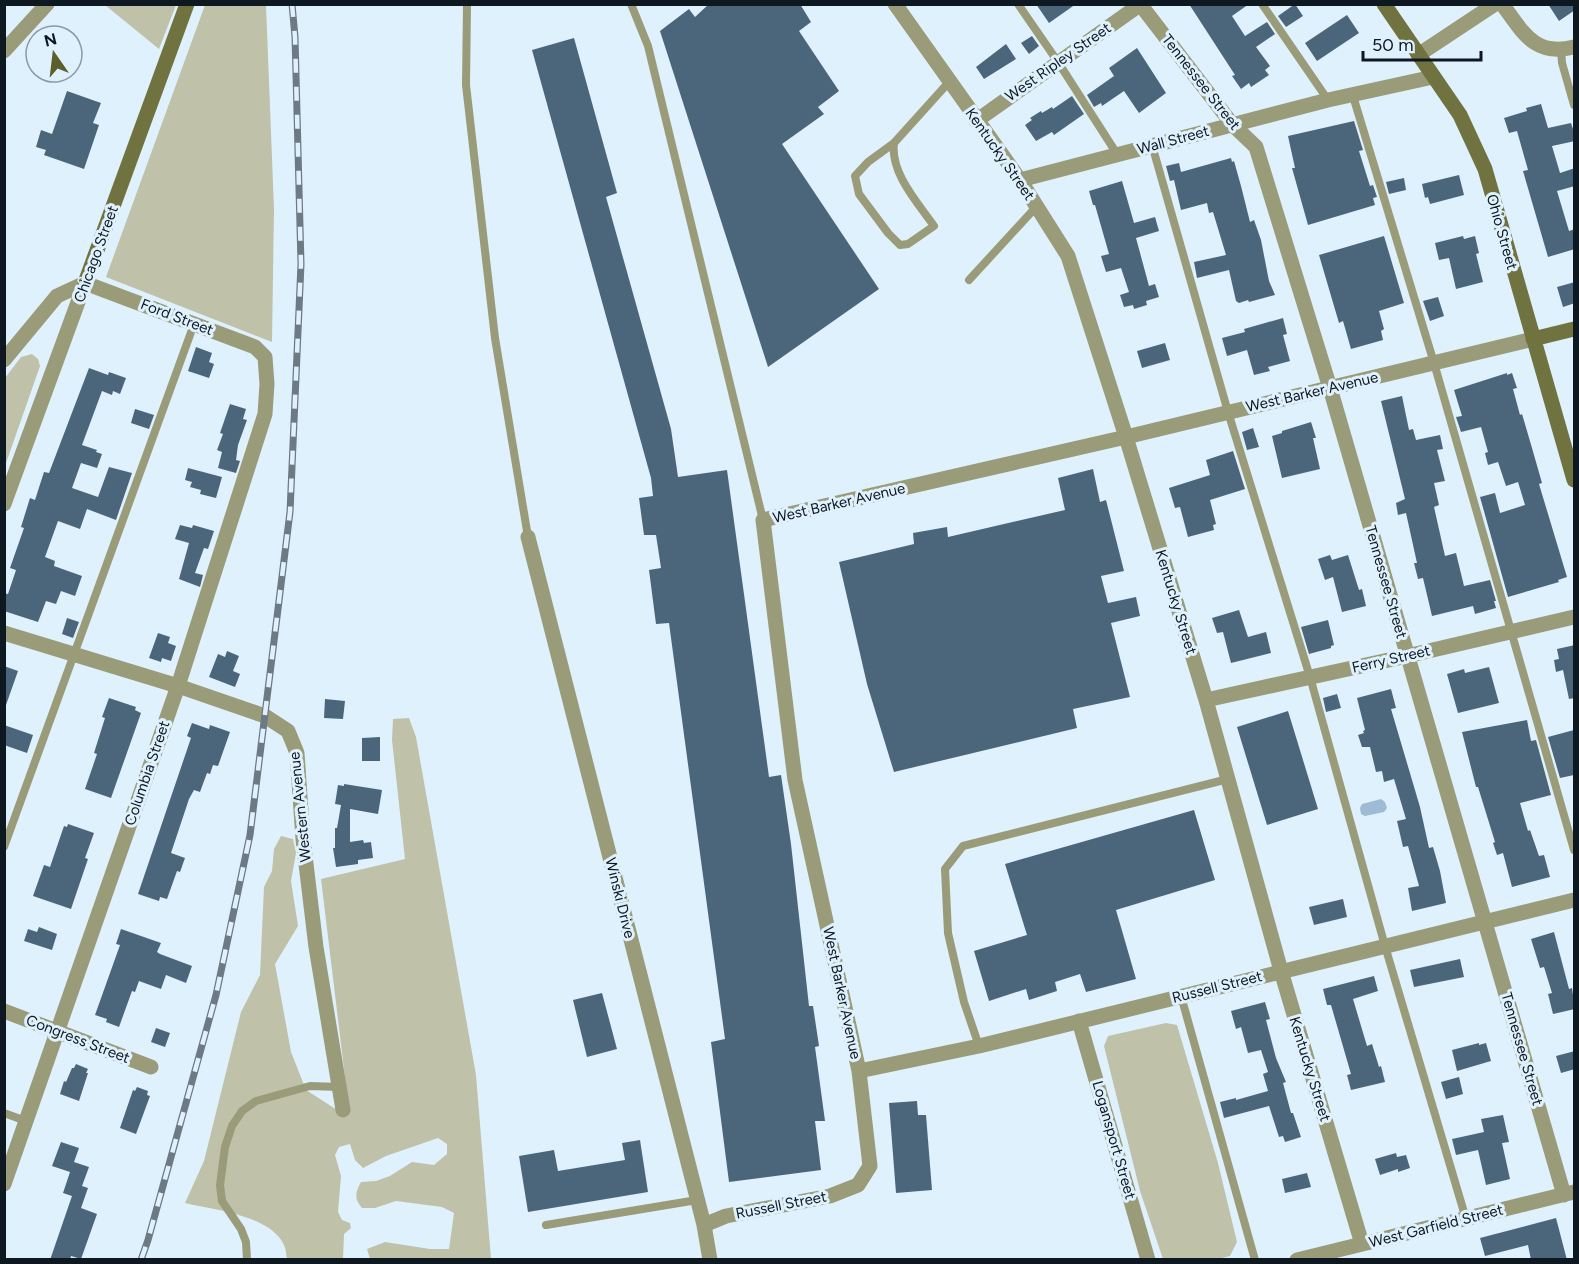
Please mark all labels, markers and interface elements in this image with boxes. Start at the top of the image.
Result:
street label: West Ripley Street [1002,19,1115,105]
north arrow [24,24,84,84]
scale bar [1363,24,1482,62]
text: N [42,29,59,51]
street label: Tennessee Street [1158,31,1244,134]
text: 50 m [1372,34,1414,56]
street label: Kentucky Street [961,104,1039,204]
street label: Wall Street [1135,122,1211,158]
street label: Ohio Street [1483,192,1521,272]
street label: Chicago Street [70,203,122,305]
street label: Ford Street [138,295,216,339]
street label: West Barker Avenue [1244,368,1380,416]
street label: West Barker Avenue [771,479,907,527]
street label: Tennessee Street [1361,524,1411,641]
street label: Kentucky Street [1152,547,1201,657]
street label: Ferry Street [1350,641,1432,677]
street label: Columbia Street [121,718,173,828]
street label: Western Avenue [285,751,315,863]
street label: Winski Drive [601,856,639,940]
street label: West Barker Avenue [819,925,865,1061]
street label: Russell Street [1170,967,1264,1007]
street label: Tennessee Street [1497,991,1547,1108]
street label: Congress Street [24,1011,133,1067]
street label: Kentucky Street [1286,1014,1335,1124]
street label: Logansport Street [1088,1079,1140,1202]
street label: Russell Street [734,1187,828,1223]
street label: West Garfield Street [1367,1201,1505,1251]

